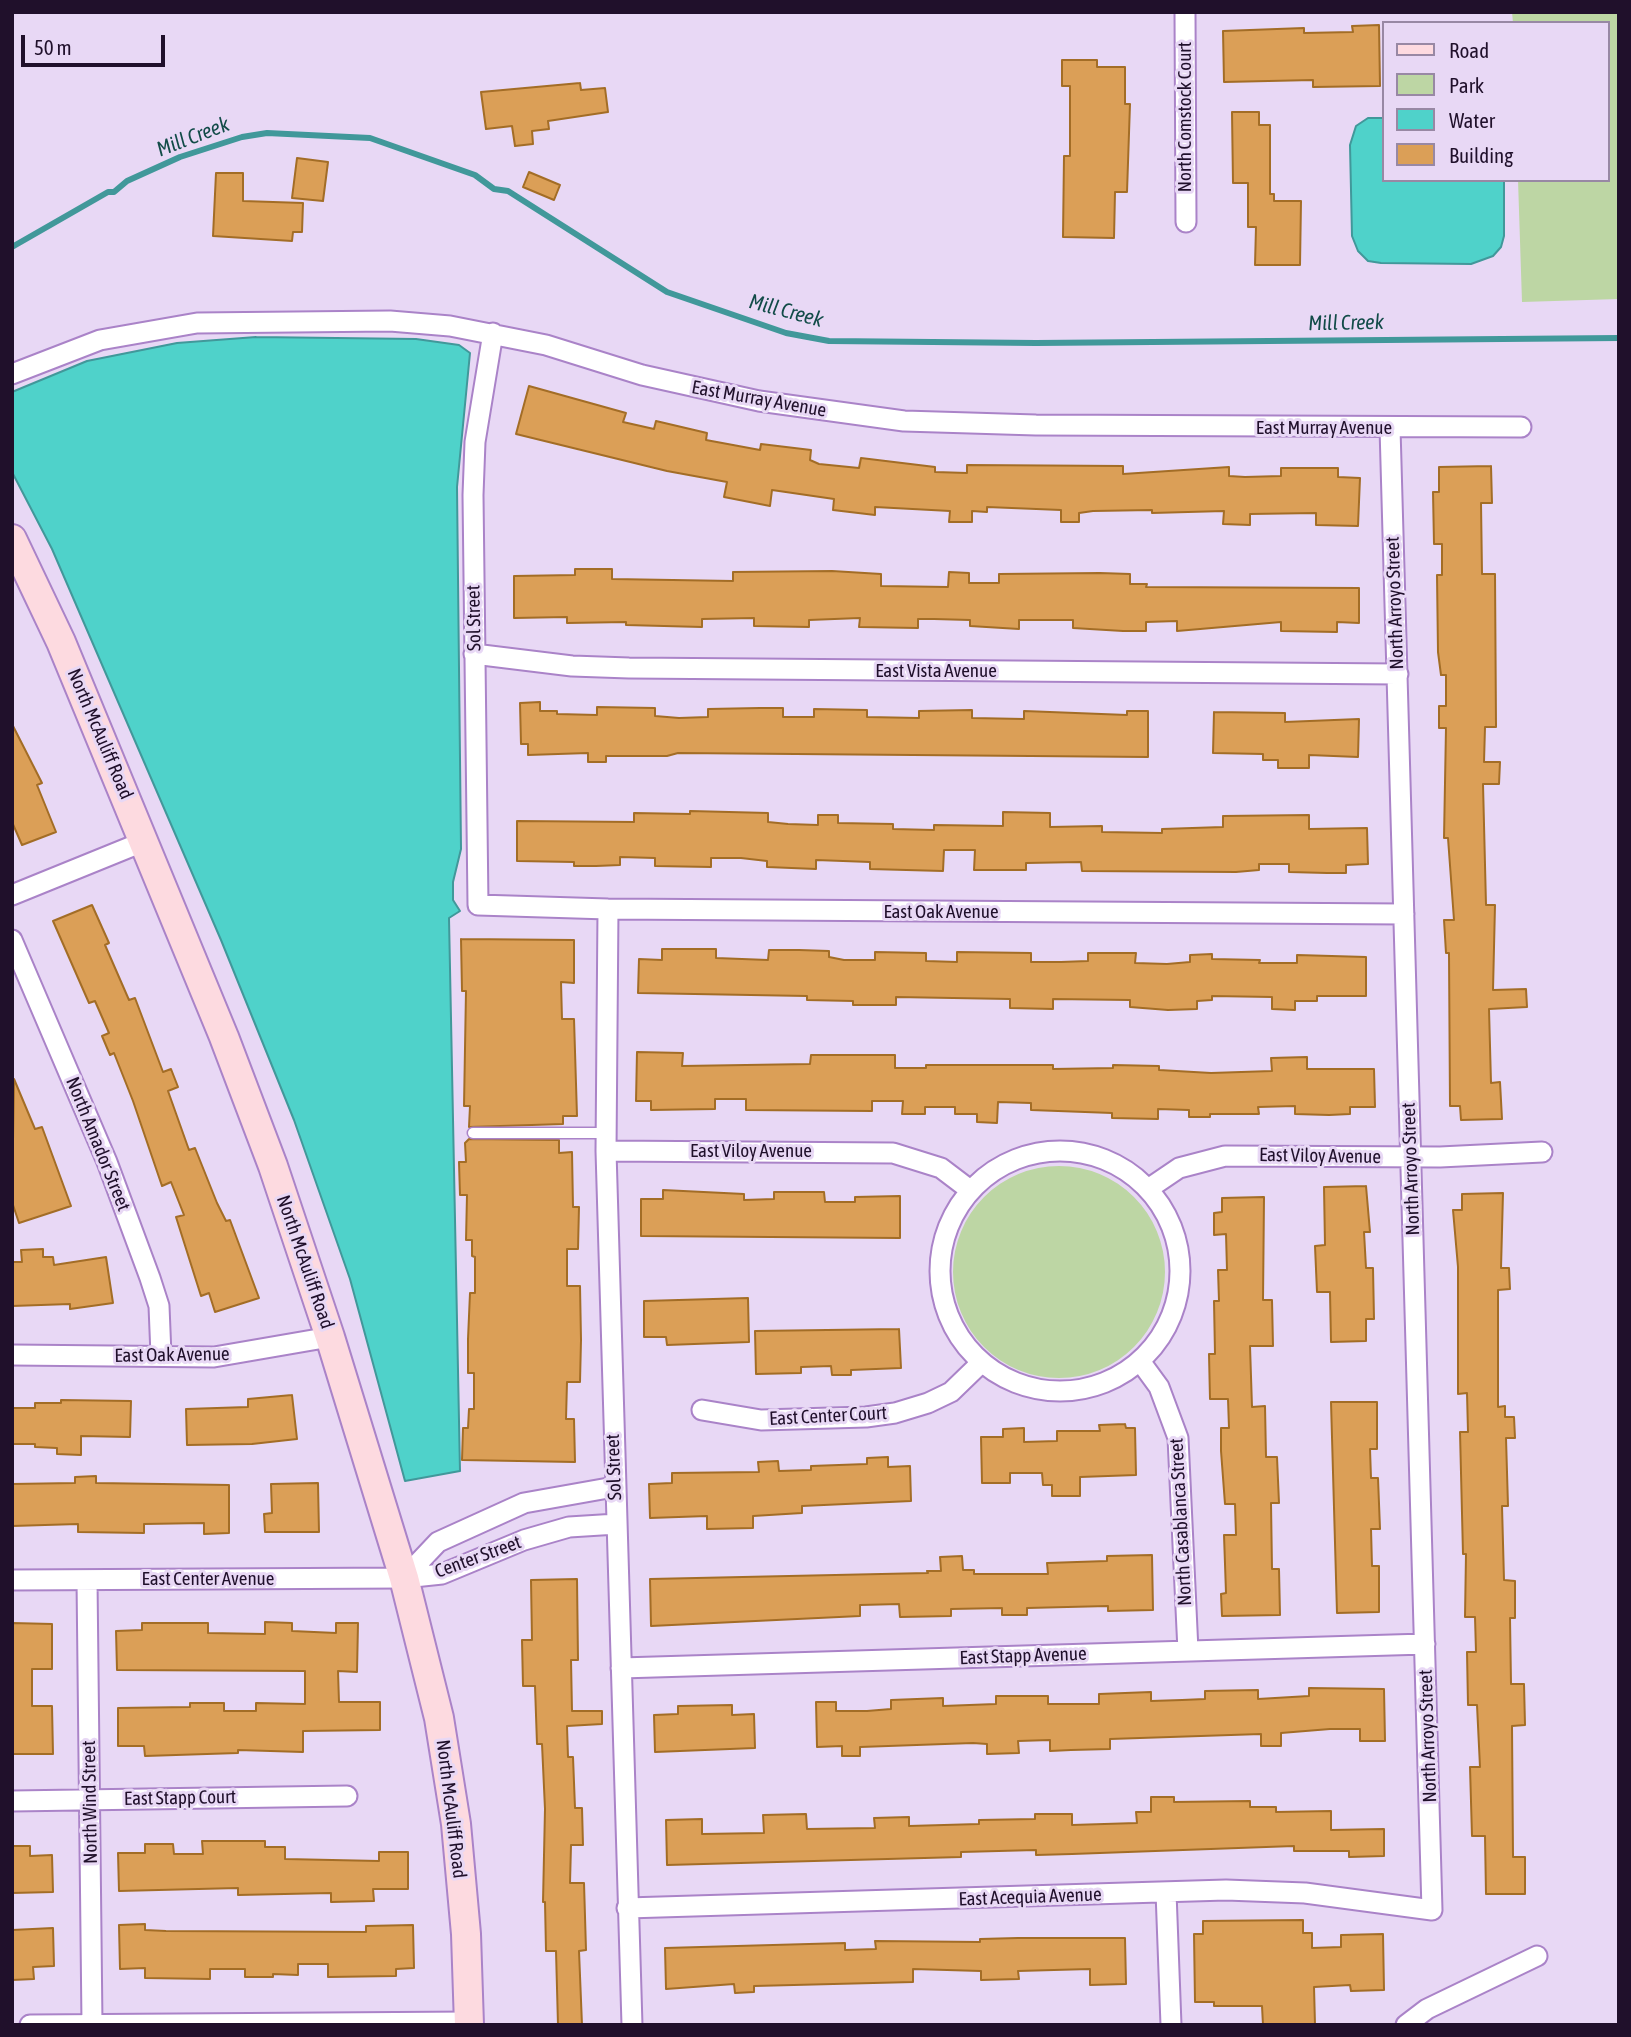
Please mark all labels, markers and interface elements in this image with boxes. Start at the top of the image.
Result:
scale bar [24,21,168,65]
legend [1382,21,1610,182]
text: 50 m [34,35,72,59]
text: Road [1449,38,1489,62]
street label: North Comstock Court [1174,42,1196,192]
text: Park [1449,73,1484,97]
text: Water [1449,108,1495,132]
water label: Mill Creek [153,112,233,162]
text: Building [1449,143,1513,167]
water label: Mill Creek [746,289,826,333]
water label: Mill Creek [1308,310,1384,336]
street label: East Murray Avenue [690,376,828,422]
street label: East Murray Avenue [1256,417,1392,439]
street label: North Arroyo Street [1381,536,1409,670]
street label: Sol Street [462,585,486,651]
street label: East Vista Avenue [875,660,997,682]
street label: North McAuliff Road [62,665,138,803]
street label: East Oak Avenue [883,901,999,923]
street label: North Amador Street [61,1074,135,1214]
street label: North Arroyo Street [1397,1102,1425,1236]
street label: East Viloy Avenue [690,1140,812,1162]
street label: East Viloy Avenue [1259,1144,1381,1168]
street label: North McAuliff Road [271,1192,339,1332]
street label: East Oak Avenue [114,1343,230,1367]
street label: East Center Court [769,1402,887,1430]
street label: Sol Street [601,1434,627,1500]
street label: North Casablanca Street [1165,1438,1197,1606]
street label: Center Street [432,1531,524,1583]
street label: East Center Avenue [142,1568,274,1590]
street label: East Stapp Avenue [959,1642,1087,1670]
street label: North Arroyo Street [1414,1669,1442,1803]
street label: North McAuliff Road [431,1738,471,1880]
street label: North Wind Street [78,1740,102,1864]
street label: East Stapp Court [124,1786,236,1810]
street label: East Acequia Avenue [958,1883,1102,1911]

